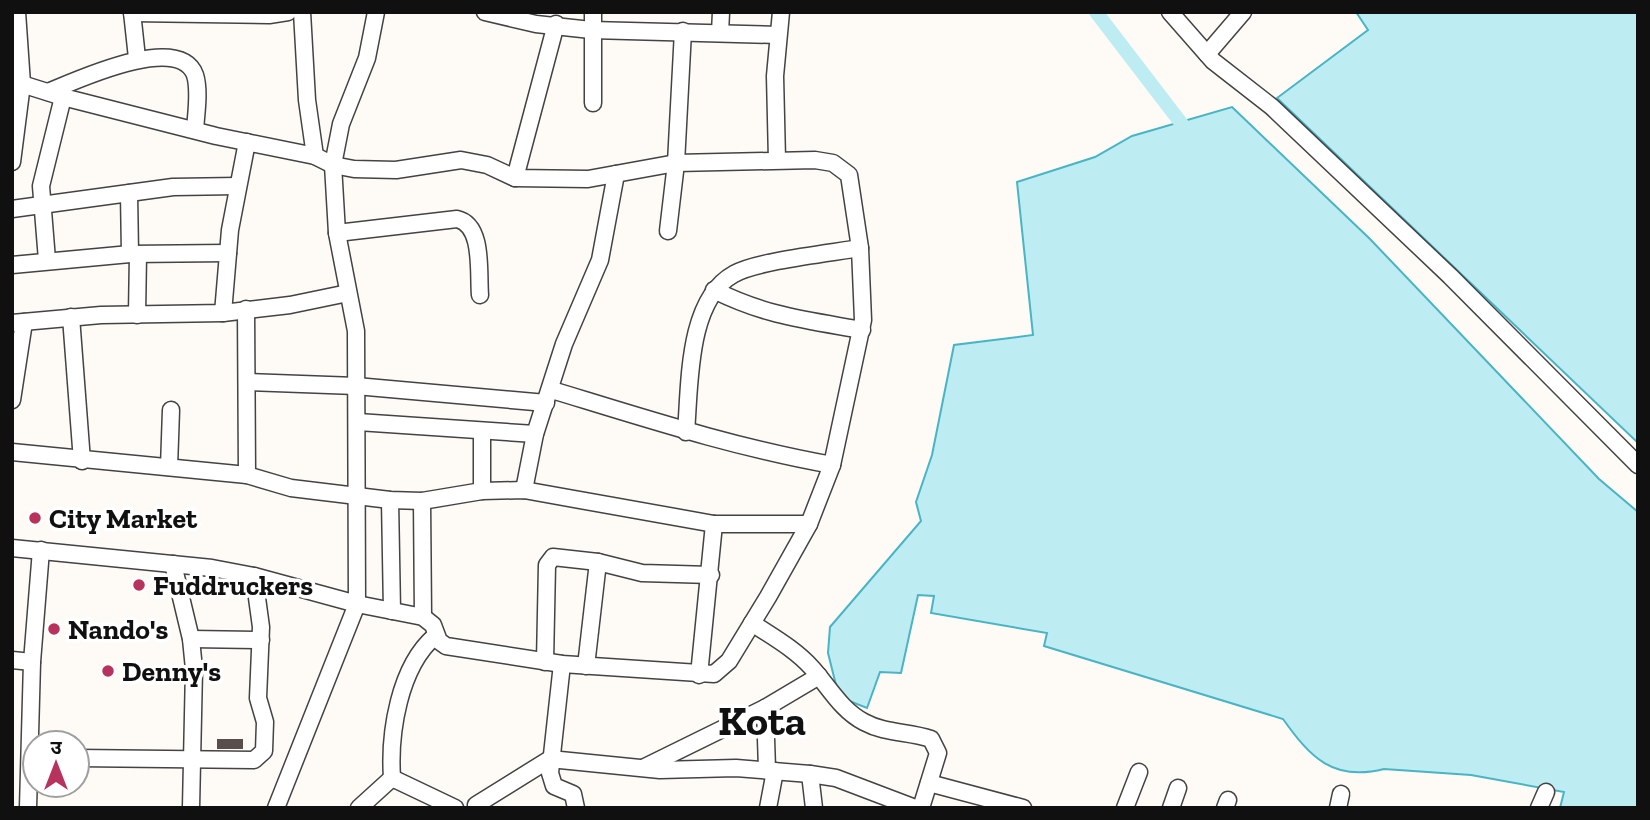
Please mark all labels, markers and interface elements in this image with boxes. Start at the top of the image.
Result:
place label: City Market [49,502,198,535]
marker: City Market [27,510,43,526]
place label: Fuddruckers [153,569,313,602]
marker: Fuddruckers [131,577,147,593]
place label: Nando's [68,613,169,646]
marker: Nando's [46,621,62,637]
place label: Denny's [122,655,221,688]
marker: Denny's [100,663,116,679]
district label: Kota [718,695,806,746]
north arrow [21,729,91,799]
text: उ [50,736,62,759]

